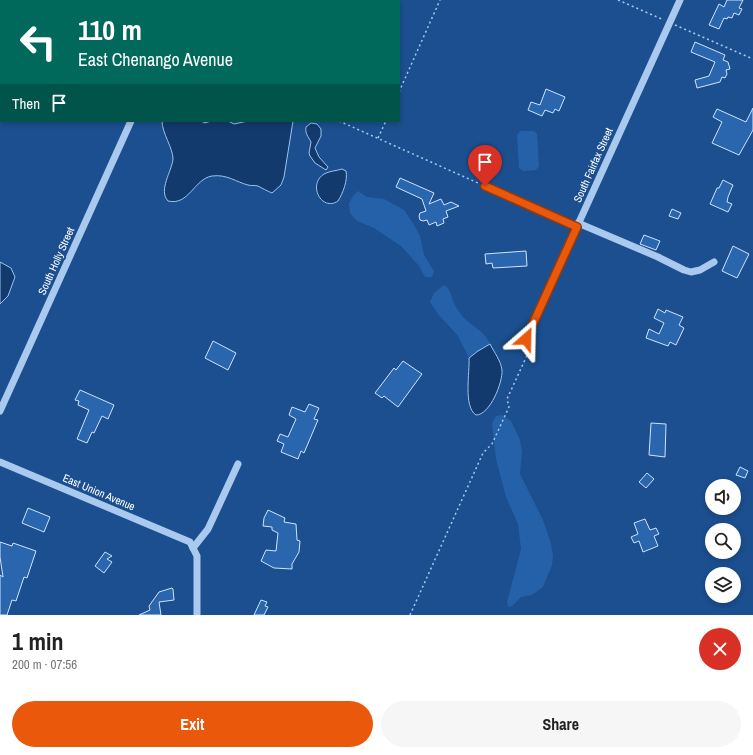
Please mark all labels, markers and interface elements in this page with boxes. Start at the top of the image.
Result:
text: 110 m [78,11,142,49]
icon: left [12,16,64,68]
text: East Chenango Avenue [78,47,233,72]
icon: arrive [48,92,70,114]
text: Then [12,93,40,114]
street label: South Fairfax Street [570,125,616,205]
pin [468,145,502,186]
icon: arrive [474,151,496,173]
street label: South Holly Street [35,224,77,297]
position arrow [505,318,547,360]
street label: East Union Avenue [61,470,137,514]
map controls [705,479,741,603]
button: sound [705,479,741,515]
button: search [705,523,741,559]
button: layers [705,567,741,603]
text: 1 min [12,625,63,657]
button: close [699,628,741,670]
text: 200 m · 07:56 [12,656,77,673]
button: Exit [12,701,373,747]
button: Share [381,701,741,747]

